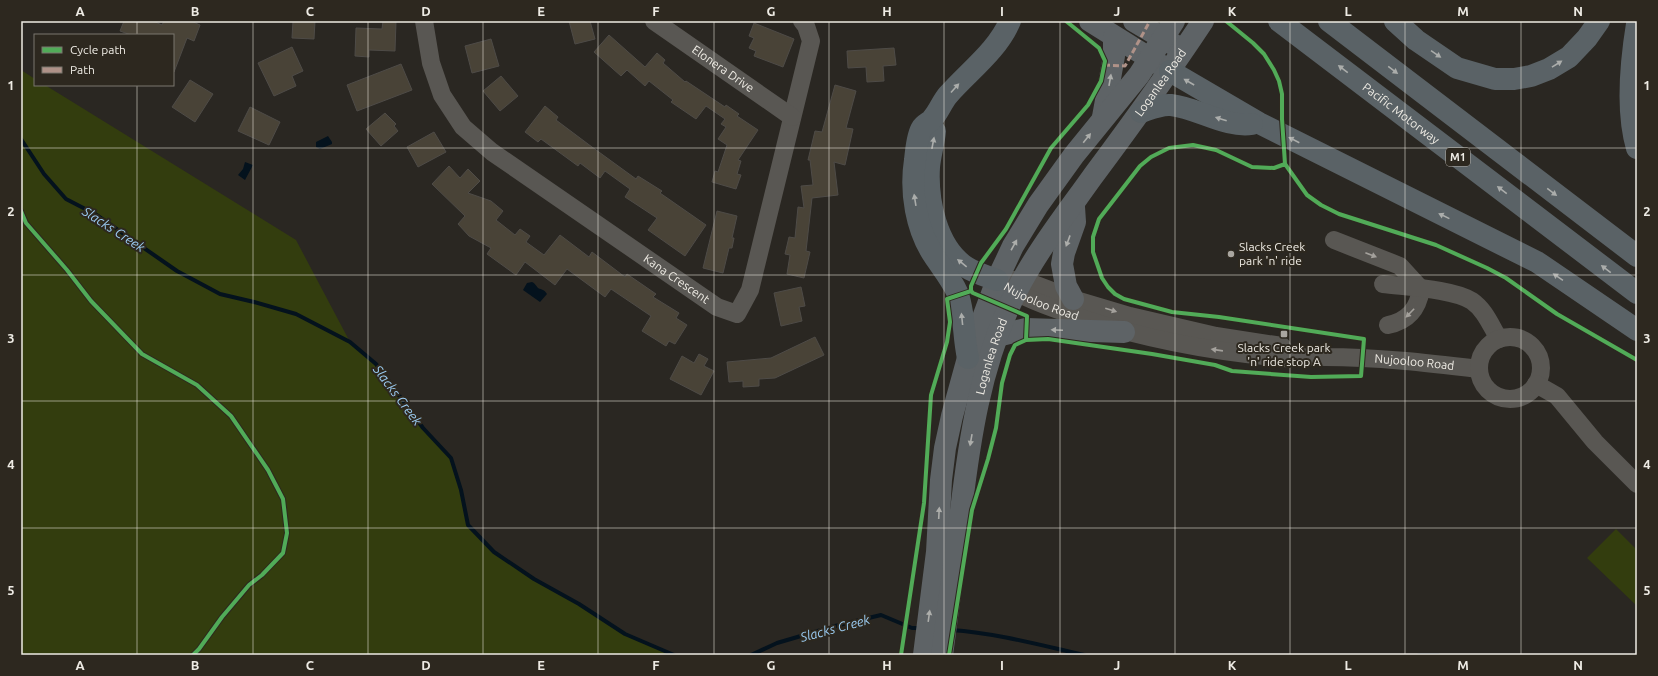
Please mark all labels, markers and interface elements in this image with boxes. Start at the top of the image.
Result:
text: A [75,4,85,18]
text: B [191,4,200,18]
text: C [306,4,315,18]
text: D [421,4,431,18]
text: E [537,4,545,18]
text: F [652,4,660,18]
text: G [767,4,776,18]
text: H [882,4,892,18]
text: I [1000,4,1004,18]
text: J [1114,4,1120,18]
text: K [1228,4,1237,18]
text: L [1344,4,1352,18]
text: M [1457,4,1469,18]
text: N [1573,4,1583,18]
legend [34,34,174,86]
text: Cycle path [70,43,126,56]
street label: Elonera Drive [690,43,757,95]
street label: Loganlea Road [1132,46,1188,119]
one-way arrow [1431,50,1441,58]
one-way arrow [1551,60,1563,67]
text: Path [70,63,95,76]
one-way arrow [1338,65,1349,74]
one-way arrow [1388,66,1399,74]
one-way arrow [1107,74,1113,86]
text: 1 [7,78,15,92]
text: 1 [1643,78,1651,92]
one-way arrow [1183,79,1195,86]
street label: Pacific Motorway [1360,80,1442,147]
one-way arrow [950,83,959,93]
one-way arrow [1215,116,1227,122]
one-way arrow [1083,133,1092,144]
one-way arrow [930,137,936,149]
one-way arrow [1288,137,1299,143]
road number: M1 [1446,148,1470,166]
one-way arrow [1497,186,1508,195]
one-way arrow [1547,187,1558,196]
one-way arrow [912,194,918,206]
water label: Slacks Creek [79,203,148,254]
text: 2 [7,204,15,218]
text: 2 [1643,204,1651,218]
one-way arrow [1438,213,1449,219]
one-way arrow [1065,236,1071,248]
one-way arrow [1010,239,1017,251]
place label: Slacks Creek park 'n' ride [1239,240,1305,267]
marker: Slacks Creek park 'n' ride [1226,249,1236,259]
street label: Kana Crescent [641,252,712,306]
one-way arrow [1365,252,1377,258]
one-way arrow [956,259,967,268]
one-way arrow [1601,265,1611,273]
one-way arrow [1553,273,1564,281]
street label: Nujooloo Road [1002,280,1080,323]
one-way arrow [1105,307,1117,313]
one-way arrow [1405,308,1415,318]
one-way arrow [959,313,966,325]
street label: Loganlea Road [973,316,1009,396]
one-way arrow [1050,327,1063,333]
marker: Slacks Creek park 'n' ride stop A [1279,329,1289,339]
text: 3 [7,331,15,345]
text: 3 [1643,331,1651,345]
place label: Slacks Creek park 'n' ride stop A [1238,341,1330,368]
one-way arrow [1211,347,1223,353]
street label: Nujooloo Road [1374,352,1455,372]
water label: Slacks Creek [370,361,425,428]
one-way arrow [968,434,974,446]
text: 4 [7,457,15,471]
text: 4 [1643,457,1651,471]
one-way arrow [936,507,943,519]
text: 5 [7,583,15,597]
text: 5 [1643,583,1651,597]
one-way arrow [926,610,932,622]
water label: Slacks Creek [798,612,872,644]
text: A [75,658,85,672]
text: B [191,658,200,672]
text: C [306,658,315,672]
text: D [421,658,431,672]
text: E [537,658,545,672]
text: F [652,658,660,672]
text: G [767,658,776,672]
text: H [882,658,892,672]
text: I [1000,658,1004,672]
text: J [1114,658,1120,672]
text: K [1228,658,1237,672]
text: L [1344,658,1352,672]
text: M [1457,658,1469,672]
text: N [1573,658,1583,672]

